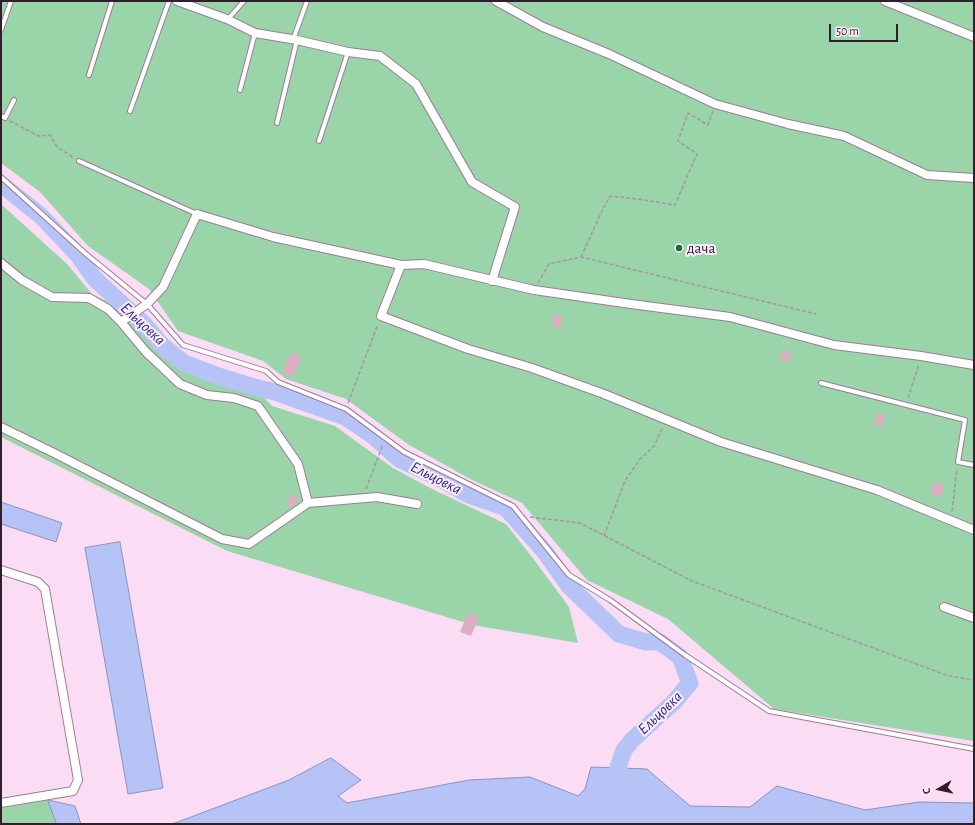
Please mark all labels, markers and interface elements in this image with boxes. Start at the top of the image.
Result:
scale bar [831,16,900,42]
text: 50 m [836,25,859,37]
place label: дача [687,239,715,257]
marker: дача [674,243,684,253]
water label: Ельцовка [117,298,169,350]
water label: Ельцовка [407,457,465,499]
water label: Ельцовка [634,687,686,739]
north arrow [919,769,959,809]
text: С [921,787,933,795]

